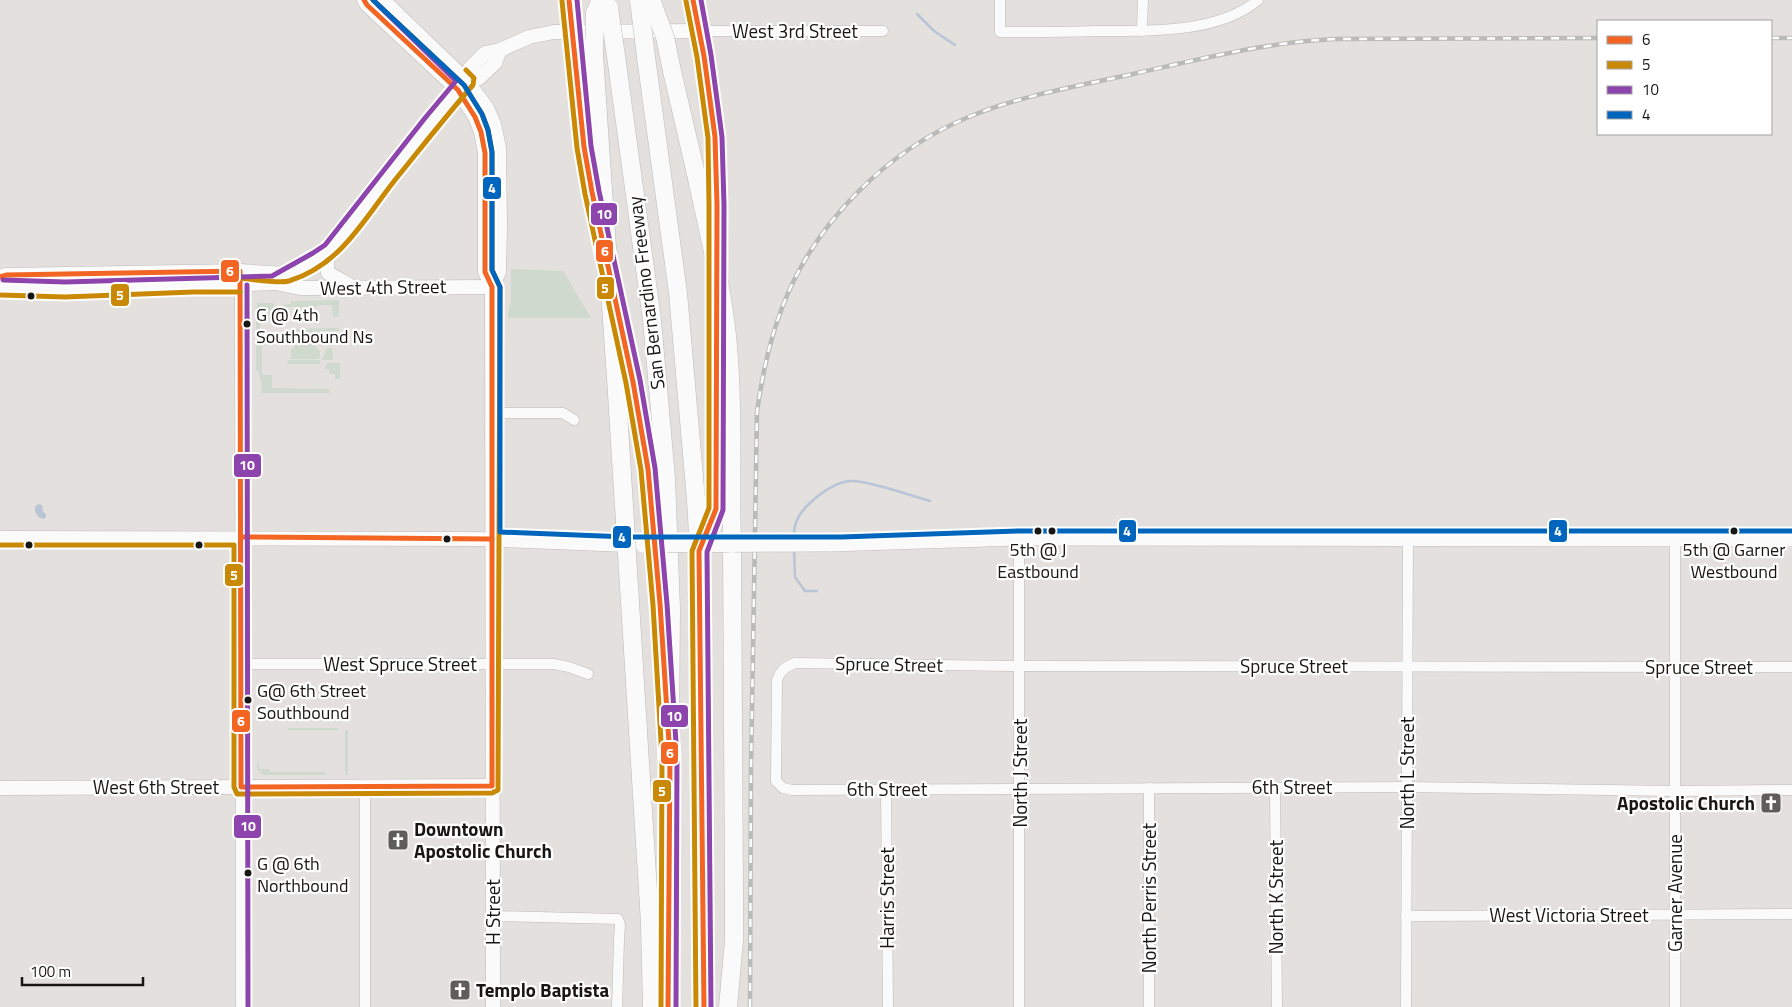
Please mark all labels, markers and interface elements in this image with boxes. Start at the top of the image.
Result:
street label: West 3rd Street [732,16,858,45]
legend [1597,20,1772,135]
text: 6 [1642,28,1650,51]
text: 5 [1642,53,1650,76]
text: 10 [1642,78,1659,101]
text: 4 [1642,103,1650,126]
line badge: 4 [482,176,502,200]
text: 4 [488,177,496,198]
street label: San Bernardino Freeway [619,195,672,392]
line badge: 10 [590,202,618,226]
text: 10 [596,203,612,224]
line badge: 6 [595,239,614,263]
text: 6 [601,240,609,261]
line badge: 6 [220,259,240,283]
text: 6 [226,260,234,281]
street label: West 4th Street [320,271,447,302]
line badge: 5 [596,276,615,300]
text: 5 [601,277,609,298]
line badge: 5 [110,283,130,307]
text: 5 [116,284,124,305]
unlabelled marker [26,291,36,301]
place label: G @ 4th Southbound Ns [256,301,373,350]
marker: G @ 4th Southbound Ns [242,319,252,329]
line badge: 10 [233,453,262,478]
text: 10 [239,454,255,475]
line badge: 4 [1118,519,1137,543]
line badge: 4 [1548,519,1568,543]
text: 4 [1123,520,1131,541]
text: 4 [1554,520,1562,541]
line badge: 4 [612,525,632,549]
text: 4 [618,526,626,547]
marker: 5th @ J Eastbound [1033,526,1043,536]
unlabelled marker [1047,526,1057,536]
marker: 5th @ Garner Westbound [1729,526,1739,536]
unlabelled marker [442,534,452,544]
place label: 5th @ J Eastbound [997,536,1079,585]
place label: 5th @ Garner Westbound [1683,536,1785,585]
unlabelled marker [24,540,34,550]
unlabelled marker [194,540,204,550]
line badge: 5 [224,563,244,587]
text: 5 [230,564,238,585]
street label: Spruce Street [835,648,944,679]
street label: West Spruce Street [323,649,477,678]
street label: Spruce Street [1240,651,1348,680]
street label: Spruce Street [1645,652,1753,681]
place label: G@ 6th Street Southbound [257,677,367,726]
marker: G@ 6th Street Southbound [243,695,253,705]
line badge: 10 [660,704,689,728]
text: 10 [666,705,682,726]
line badge: 6 [231,709,251,733]
text: 6 [237,710,245,731]
street label: North L Street [1392,716,1421,829]
street label: North J Street [1005,718,1034,828]
line badge: 6 [660,741,679,765]
text: 6 [666,742,674,763]
street label: West 6th Street [93,772,220,801]
street label: 6th Street [1252,772,1333,801]
street label: 6th Street [847,774,928,803]
line badge: 5 [652,779,672,803]
text: 5 [658,780,666,801]
place label: Apostolic Church [1617,788,1755,817]
church icon: Apostolic Church [1759,791,1783,815]
line badge: 10 [233,814,262,839]
place label: Downtown Apostolic Church [414,814,552,865]
text: 10 [240,815,256,836]
street label: North Perris Street [1134,822,1163,973]
church icon: Downtown Apostolic Church [386,828,410,852]
street label: Garner Avenue [1660,834,1689,952]
street label: North K Street [1261,839,1290,954]
street label: Harris Street [872,847,901,949]
place label: G @ 6th Northbound [257,850,349,899]
marker: G @ 6th Northbound [243,868,253,878]
street label: H Street [478,879,507,945]
street label: West Victoria Street [1489,900,1649,929]
scale bar [22,954,144,986]
text: 100 m [30,960,71,983]
place label: Templo Baptista [476,975,609,1004]
church icon: Templo Baptista [448,978,472,1002]

